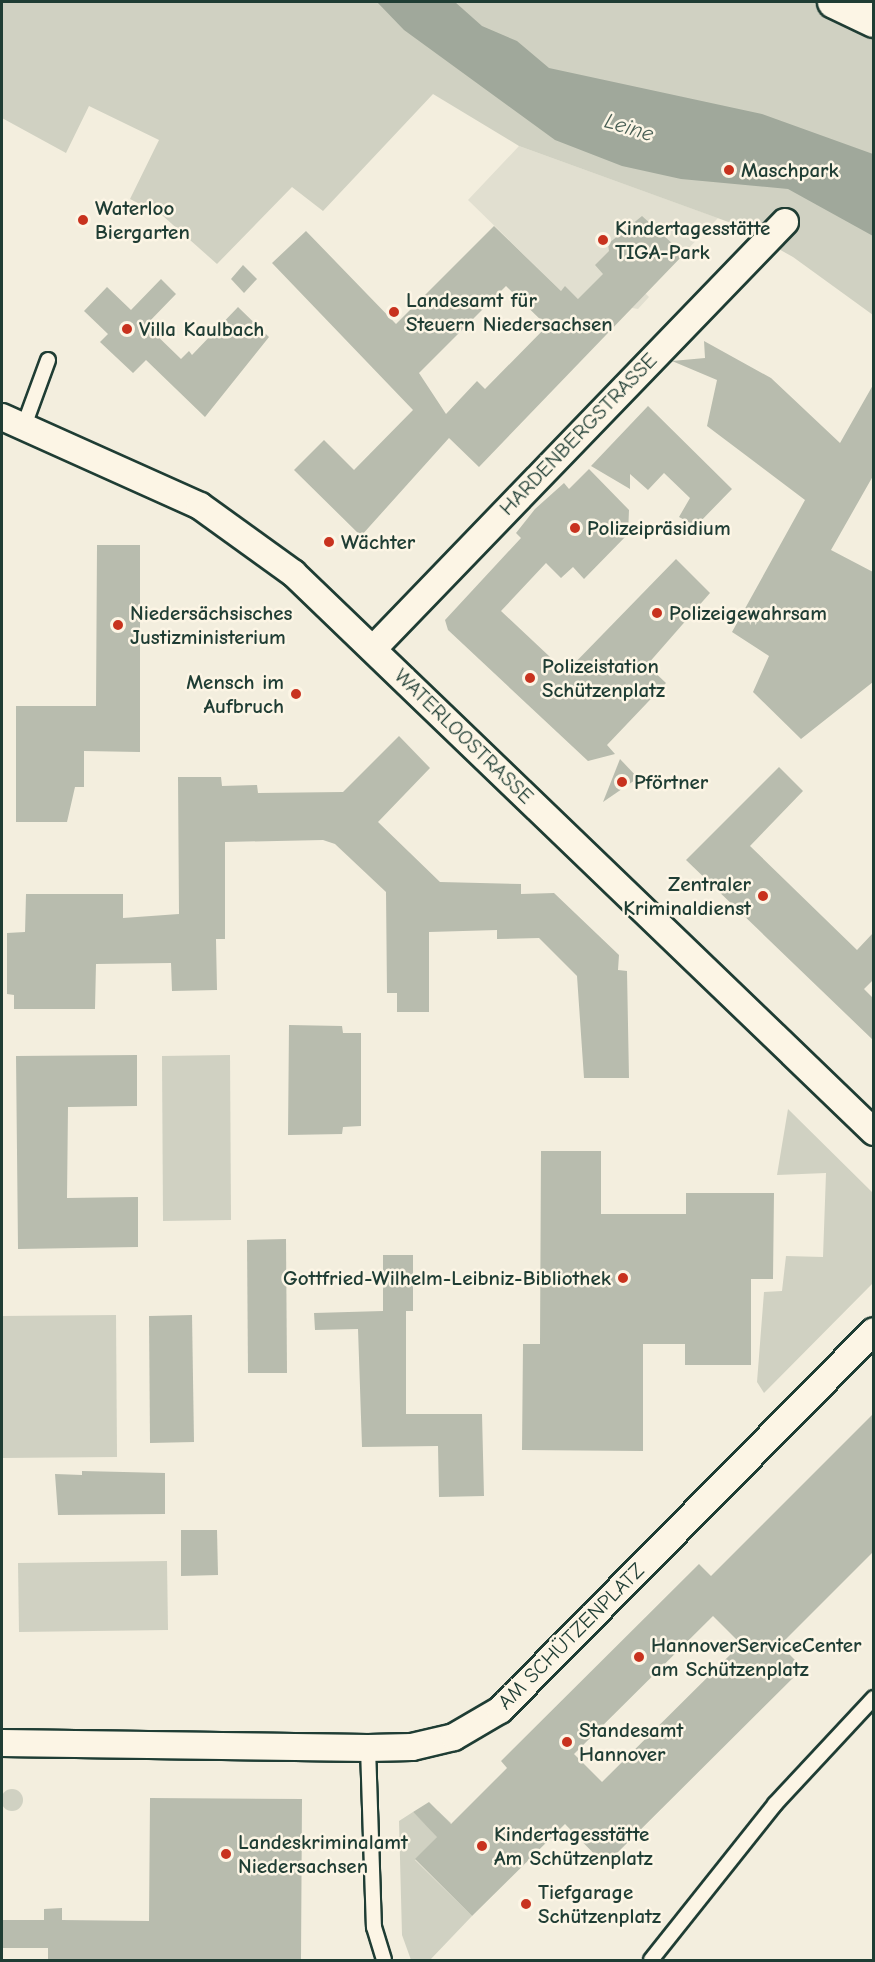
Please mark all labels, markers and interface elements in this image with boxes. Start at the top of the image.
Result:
water label: Leine [601,108,657,148]
place label: Maschpark [741,157,839,183]
marker: Maschpark [722,163,736,177]
place label: Waterloo Biergarten [95,195,190,245]
marker: Waterloo Biergarten [76,213,90,227]
place label: Kindertagesstätte TIGA-Park [615,215,770,265]
marker: Kindertagesstätte TIGA-Park [596,233,610,247]
place label: Landesamt für Steuern Niedersachsen [406,287,613,337]
marker: Landesamt für Steuern Niedersachsen [387,305,401,319]
place label: Villa Kaulbach [139,316,264,342]
marker: Villa Kaulbach [120,322,134,336]
street label: HARDENBERGSTRASSE [494,348,662,520]
place label: Polizeipräsidium [587,515,731,541]
marker: Polizeipräsidium [568,521,582,535]
place label: Wächter [341,529,415,555]
marker: Wächter [322,535,336,549]
place label: Niedersächsisches Justizministerium [130,600,293,650]
place label: Polizeigewahrsam [669,600,827,626]
marker: Polizeigewahrsam [650,606,664,620]
marker: Niedersächsisches Justizministerium [111,618,125,632]
place label: Polizeistation Schützenplatz [542,653,665,703]
street label: WATERLOOSTRASSE [389,663,539,809]
place label: Mensch im Aufbruch [186,669,284,719]
marker: Polizeistation Schützenplatz [523,671,537,685]
marker: Mensch im Aufbruch [289,687,303,701]
place label: Pförtner [634,769,708,795]
marker: Pförtner [615,775,629,789]
place label: Zentraler Kriminaldienst [623,871,751,921]
marker: Zentraler Kriminaldienst [756,889,770,903]
place label: Gottfried-Wilhelm-Leibniz-Bibliothek [283,1265,611,1291]
marker: Gottfried-Wilhelm-Leibniz-Bibliothek [616,1271,630,1285]
street label: AM SCHÜTZENPLATZ [493,1558,649,1714]
place label: HannoverServiceCenter am Schützenplatz [651,1632,862,1682]
marker: HannoverServiceCenter am Schützenplatz [632,1650,646,1664]
place label: Standesamt Hannover [579,1717,683,1767]
marker: Standesamt Hannover [560,1735,574,1749]
place label: Kindertagesstätte Am Schützenplatz [494,1821,653,1871]
place label: Landeskriminalamt Niedersachsen [238,1829,408,1879]
marker: Kindertagesstätte Am Schützenplatz [475,1839,489,1853]
marker: Landeskriminalamt Niedersachsen [219,1847,233,1861]
place label: Tiefgarage Schützenplatz [538,1879,661,1929]
marker: Tiefgarage Schützenplatz [519,1897,533,1911]

